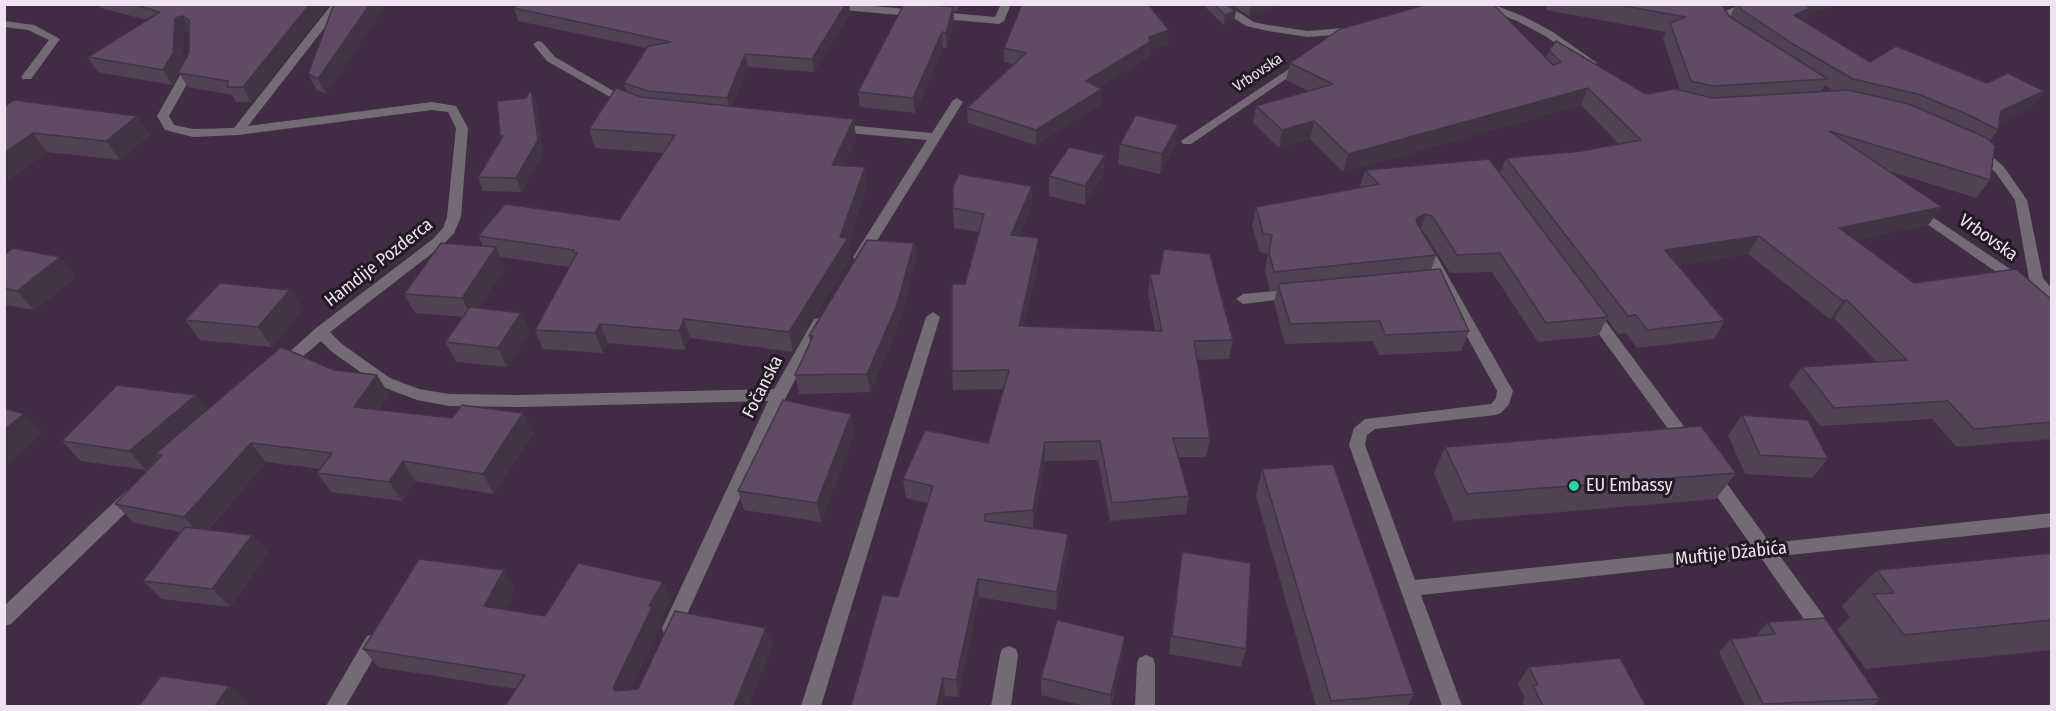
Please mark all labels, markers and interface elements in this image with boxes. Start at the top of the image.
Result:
street label: Vrbovska [1230,50,1286,96]
street label: Vrbovska [1954,210,2022,266]
street label: Hamdije Pozderca [321,214,437,312]
street label: Fočanska [738,352,788,422]
place label: EU Embassy [1586,475,1672,497]
marker: EU Embassy [1567,479,1581,493]
street label: Muftije Džabića [1674,537,1788,571]

